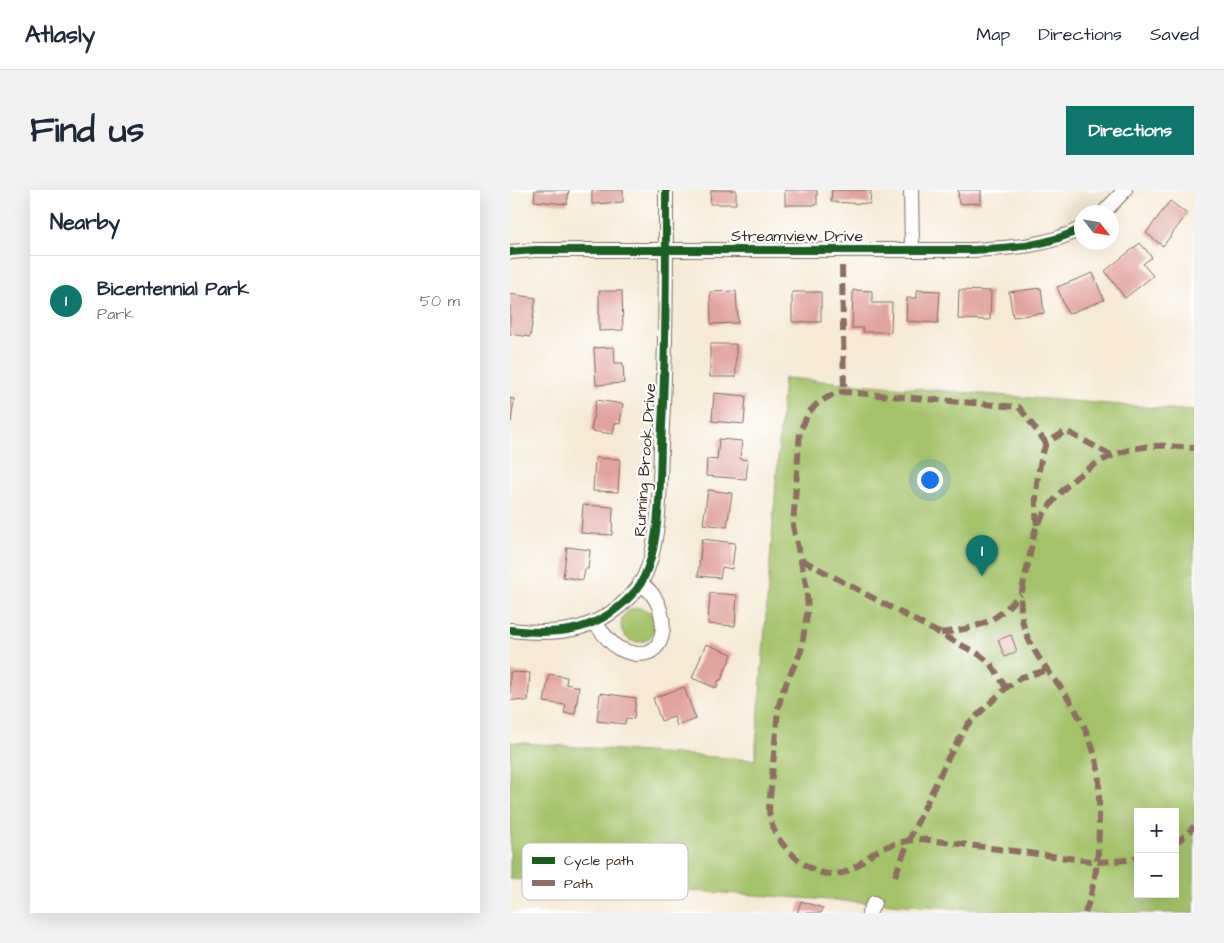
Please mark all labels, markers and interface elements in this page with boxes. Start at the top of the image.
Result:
text: Atlasly [25,18,95,52]
text: Map [976,22,1010,47]
text: Directions [1038,22,1122,47]
text: Saved [1150,22,1199,47]
text: Find us [30,106,144,155]
button: Directions [1066,106,1194,155]
north arrow [1074,205,1119,250]
text: Nearby [50,208,120,237]
street label: Streamview Drive [731,225,863,247]
text: Bicentennial Park [97,276,249,303]
text: 1 [65,290,67,312]
text: 50 m [420,290,460,312]
text: Park [97,303,134,325]
street label: Running Brook Drive [629,382,662,537]
your location [917,467,943,493]
pin: 1 [966,535,998,576]
map controls [1134,808,1179,898]
button: + [1134,808,1179,853]
legend [522,843,688,900]
text: Cycle path [564,851,633,871]
button: − [1134,853,1179,898]
text: Path [564,874,593,894]

